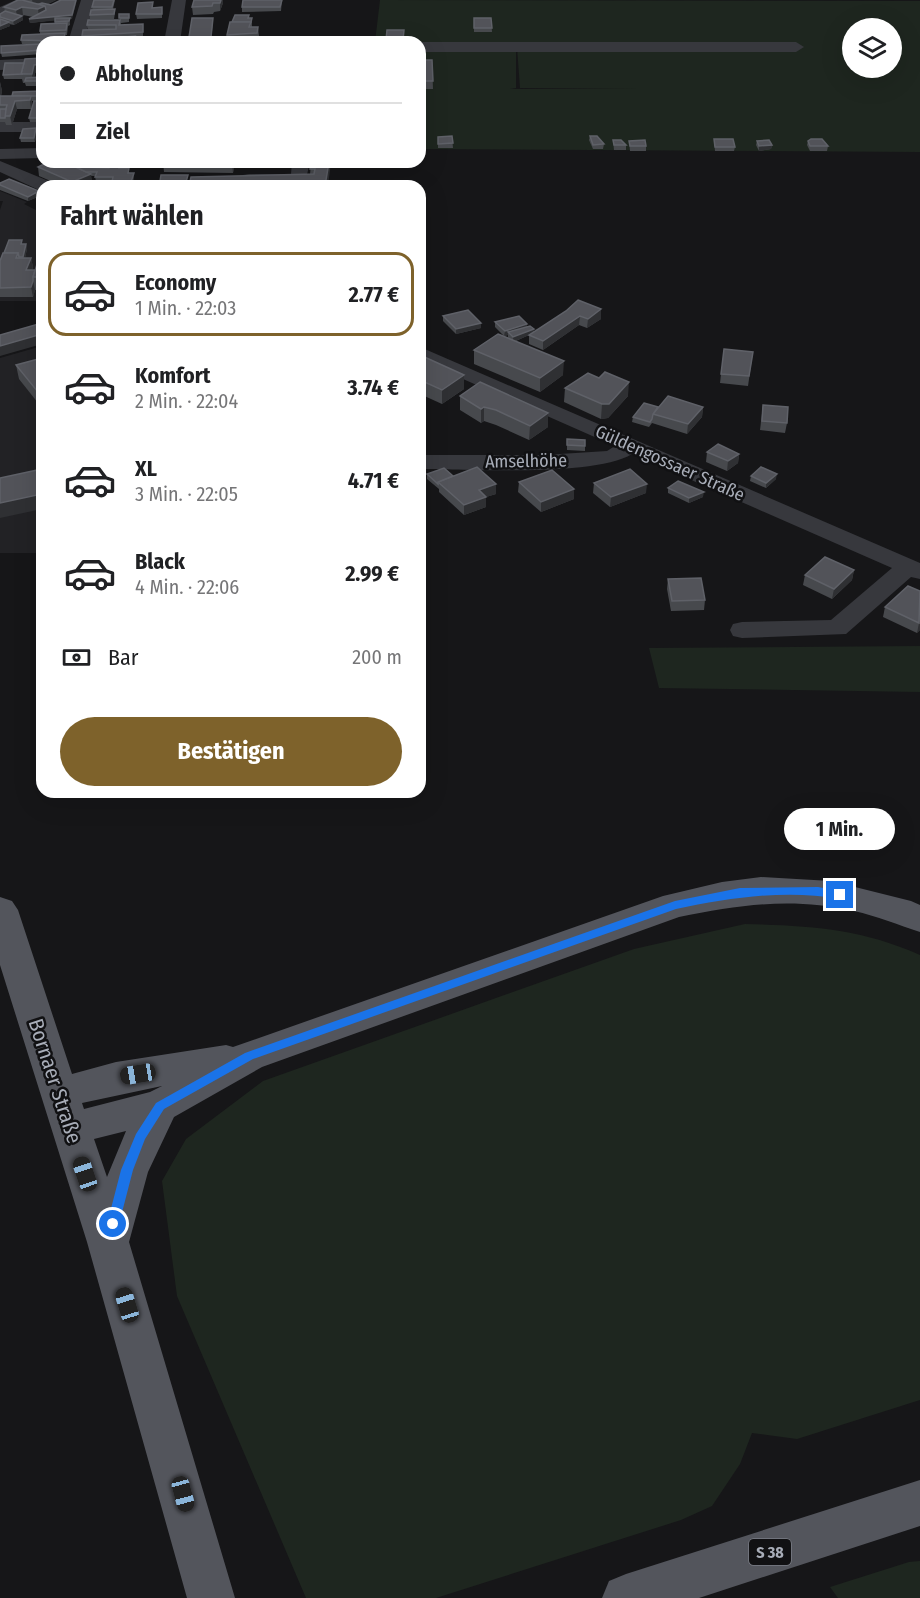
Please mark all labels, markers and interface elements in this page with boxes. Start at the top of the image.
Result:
map controls [842,18,902,78]
button: layers [842,18,902,78]
text: Abholung [96,60,183,87]
text: Ziel [96,118,130,145]
text: Fahrt wählen [60,200,204,232]
icon: car [63,267,117,321]
text: Economy [135,269,216,296]
text: 2.77 € [349,281,399,308]
text: 1 Min. · 22:03 [135,296,236,320]
icon: car [63,360,117,414]
text: Komfort [135,362,210,389]
text: 3.74 € [347,374,399,401]
text: 2 Min. · 22:04 [135,389,238,413]
street label: Güldengossaer Straße [592,420,748,506]
street label: Amselhöhe [485,449,567,473]
icon: car [63,453,117,507]
text: XL [135,455,157,482]
text: 4.71 € [348,467,399,494]
text: 3 Min. · 22:05 [135,482,238,506]
icon: car [63,546,117,600]
text: Black [135,548,185,575]
text: 2.99 € [345,560,399,587]
text: 4 Min. · 22:06 [135,575,239,599]
icon: cash [60,641,93,674]
text: Bar [108,644,139,671]
text: 200 m [352,645,402,669]
button: Bestätigen [60,717,402,786]
callout: 1 Min. [784,808,896,850]
text: 1 Min. [816,817,863,841]
route end [826,881,853,908]
street label: Bornaer Straße [23,1015,87,1147]
car [119,1062,157,1086]
car [71,1154,99,1194]
route start [99,1210,126,1237]
car [113,1285,141,1325]
car [170,1474,196,1514]
road number: S 38 [749,1539,791,1565]

